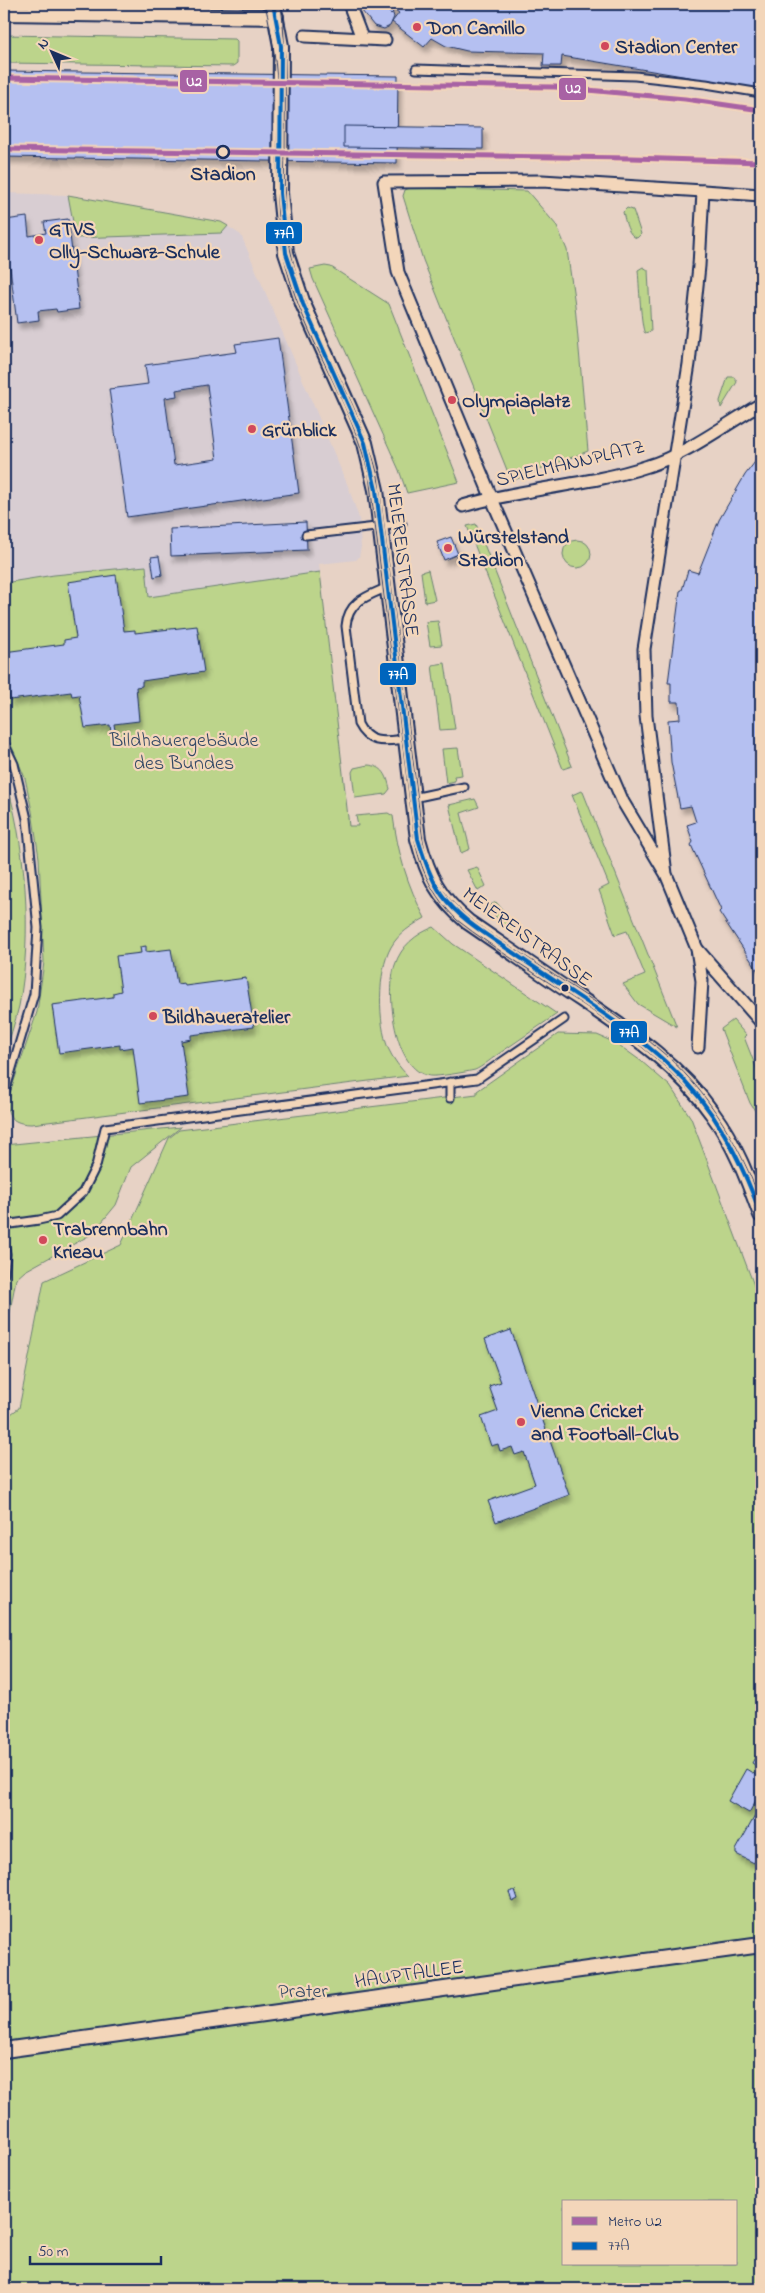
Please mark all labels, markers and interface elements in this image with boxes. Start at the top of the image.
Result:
place label: Don Camillo [426,15,525,44]
marker: Don Camillo [411,21,423,33]
north arrow [28,28,78,78]
text: N [33,33,55,55]
place label: Stadion Center [615,34,738,63]
marker: Stadion Center [599,40,611,52]
line badge: U2 [179,69,208,93]
text: U2 [186,72,202,93]
line badge: U2 [558,77,587,101]
text: U2 [565,79,581,100]
marker: Stadion [216,145,230,159]
place label: Stadion [190,161,256,190]
place label: GTVS Olly-Schwarz-Schule [49,216,221,269]
line badge: 77A [265,221,303,245]
text: 77A [274,224,294,245]
marker: GTVS Olly-Schwarz-Schule [33,234,45,246]
place label: Olympiaplatz [462,388,571,418]
marker: Olympiaplatz [446,394,458,406]
place label: Grünblick [262,417,338,446]
marker: Grünblick [246,423,258,435]
street label: SPIELMANNPLATZ [493,433,648,496]
street label: MEIEREISTRASSE [378,482,425,639]
place label: Würstelstand Stadion [458,524,570,576]
marker: Würstelstand Stadion [442,542,454,554]
line badge: 77A [379,662,417,686]
text: 77A [388,665,408,686]
park label: Bildhauergebäude des Bundes [109,727,258,779]
street label: MEIEREISTRASSE [456,881,598,995]
unlabelled marker [560,983,570,993]
place label: Bildhaueratelier [162,1004,291,1033]
marker: Bildhaueratelier [147,1010,159,1022]
line badge: 77A [610,1020,648,1044]
text: 77A [619,1023,639,1044]
place label: Trabrennbahn Krieau [53,1216,168,1268]
marker: Trabrennbahn Krieau [37,1234,49,1246]
place label: Vienna Cricket and Football-Club [530,1398,679,1450]
marker: Vienna Cricket and Football-Club [515,1416,527,1428]
street label: HAUPTALLEE [353,1953,466,1997]
park label: Prater [278,1978,328,2007]
legend [562,2200,738,2266]
text: Metro U2 [608,2211,663,2233]
scale bar [30,2233,161,2265]
text: 77A [608,2235,630,2257]
text: 50 m [38,2241,69,2263]

